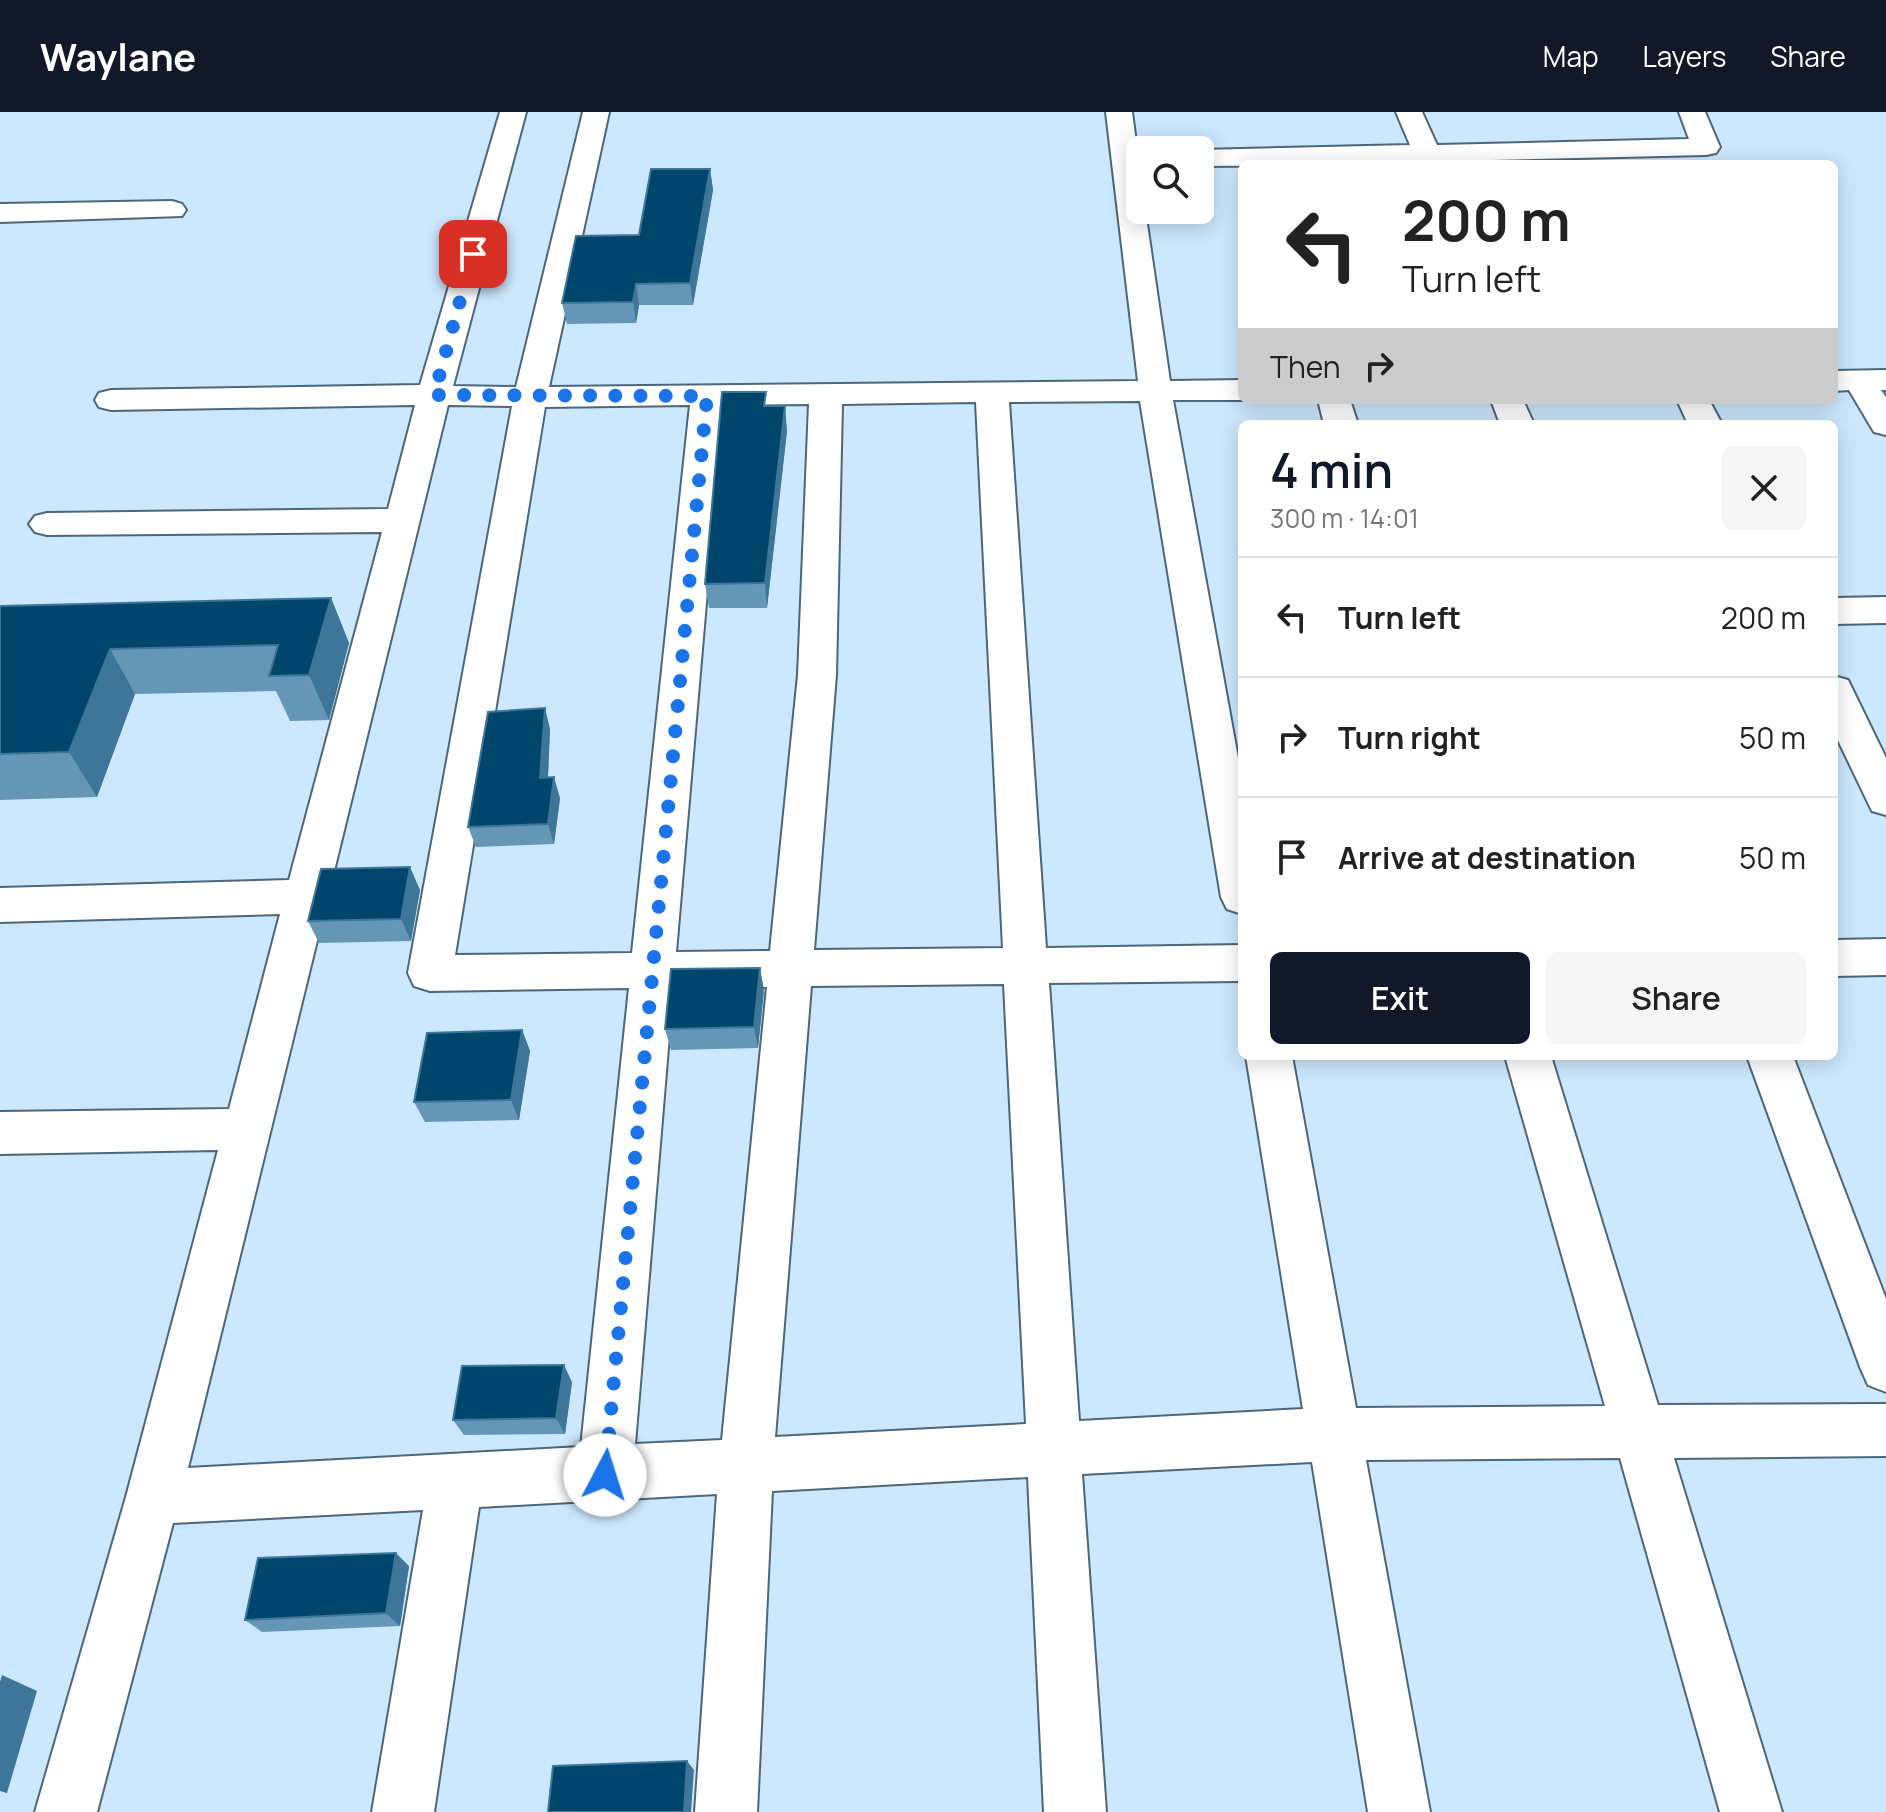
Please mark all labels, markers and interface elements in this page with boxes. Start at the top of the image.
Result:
text: Waylane [40,30,196,82]
text: Map [1543,37,1599,75]
text: Layers [1643,37,1726,75]
text: Share [1770,37,1846,75]
map controls [1126,136,1214,224]
button: search [1126,136,1214,224]
text: 200 m [1402,181,1571,258]
icon: left [1270,192,1374,296]
pin [439,220,507,288]
icon: arrive [451,232,495,276]
text: Turn left [1402,254,1541,303]
icon: right [1357,344,1401,388]
text: Then [1270,346,1341,387]
text: 4 min [1270,437,1393,502]
button: close [1722,446,1806,530]
text: 300 m · 14:01 [1270,500,1419,536]
icon: left [1270,595,1314,639]
text: Turn left [1338,597,1461,638]
text: 200 m [1721,597,1806,638]
icon: right [1270,715,1314,759]
text: Turn right [1338,717,1481,758]
text: 50 m [1739,717,1806,758]
icon: arrive [1270,835,1314,879]
text: Arrive at destination [1338,837,1636,878]
text: 50 m [1739,837,1806,878]
button: Exit [1270,952,1530,1044]
button: Share [1546,952,1806,1044]
position arrow [563,1433,647,1517]

